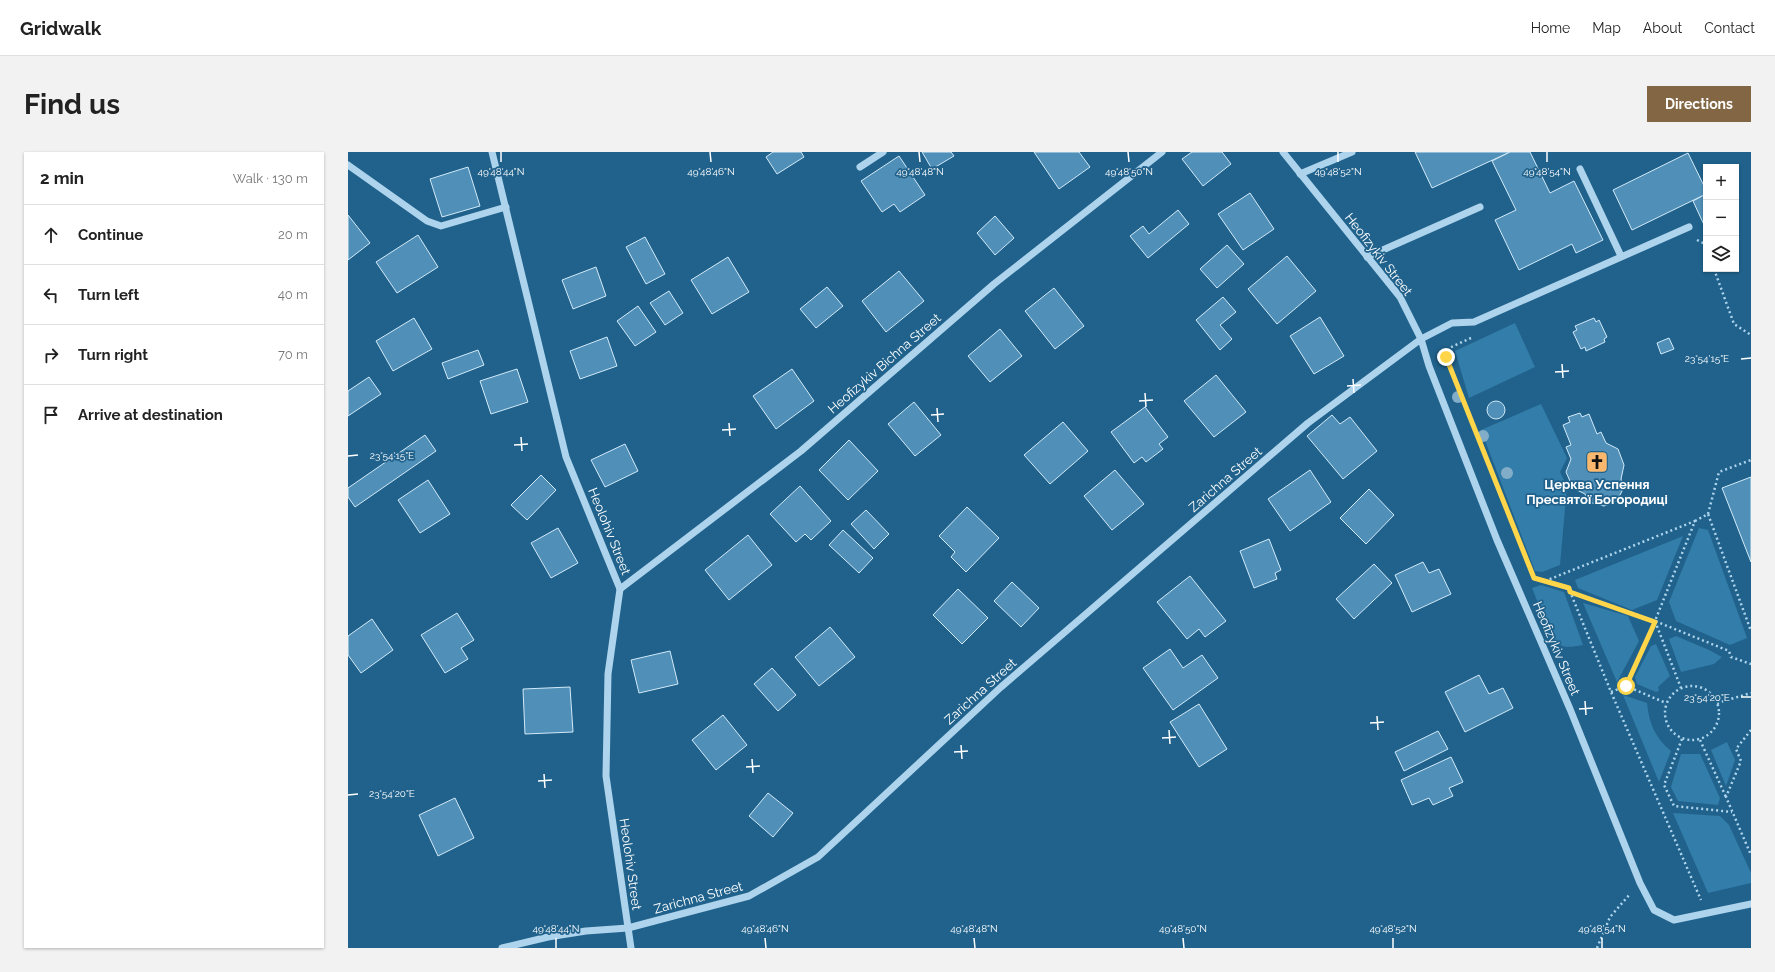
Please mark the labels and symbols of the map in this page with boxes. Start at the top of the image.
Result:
text: 49°48'44"N [478,166,524,177]
text: 49°48'46"N [687,166,735,177]
text: 49°48'48"N [896,166,944,177]
text: 49°48'50"N [1105,166,1153,177]
text: 49°48'52"N [1314,166,1362,177]
text: 49°48'54"N [1523,166,1571,177]
street label: Heofizykiv Street [1342,210,1416,299]
street label: Heofizykiv Bichna Street [825,310,944,416]
route end [1437,348,1455,366]
text: 23°54'15"E [1685,353,1729,364]
street label: Zarichna Street [1186,443,1265,515]
church icon: Церква Успення Пресвятої Богородиці [1584,449,1610,475]
text: 23°54'15"E [370,450,414,461]
place label: Церква Успення Пресвятої Богородиці [1526,477,1668,507]
street label: Heolohiv Street [585,486,634,577]
street label: Heofizykiv Street [1530,599,1583,698]
street label: Zarichna Street [941,655,1020,728]
route start [1617,677,1635,695]
text: 23°54'20"E [1684,692,1730,703]
text: 23°54'20"E [369,788,415,799]
street label: Heolohiv Street [617,817,644,912]
street label: Zarichna Street [652,878,745,917]
text: 49°48'44"N [533,923,579,934]
text: 49°48'46"N [741,923,789,934]
text: 49°48'48"N [950,923,998,934]
text: 49°48'50"N [1159,923,1207,934]
text: 49°48'52"N [1369,923,1417,934]
text: 49°48'54"N [1578,923,1626,934]

